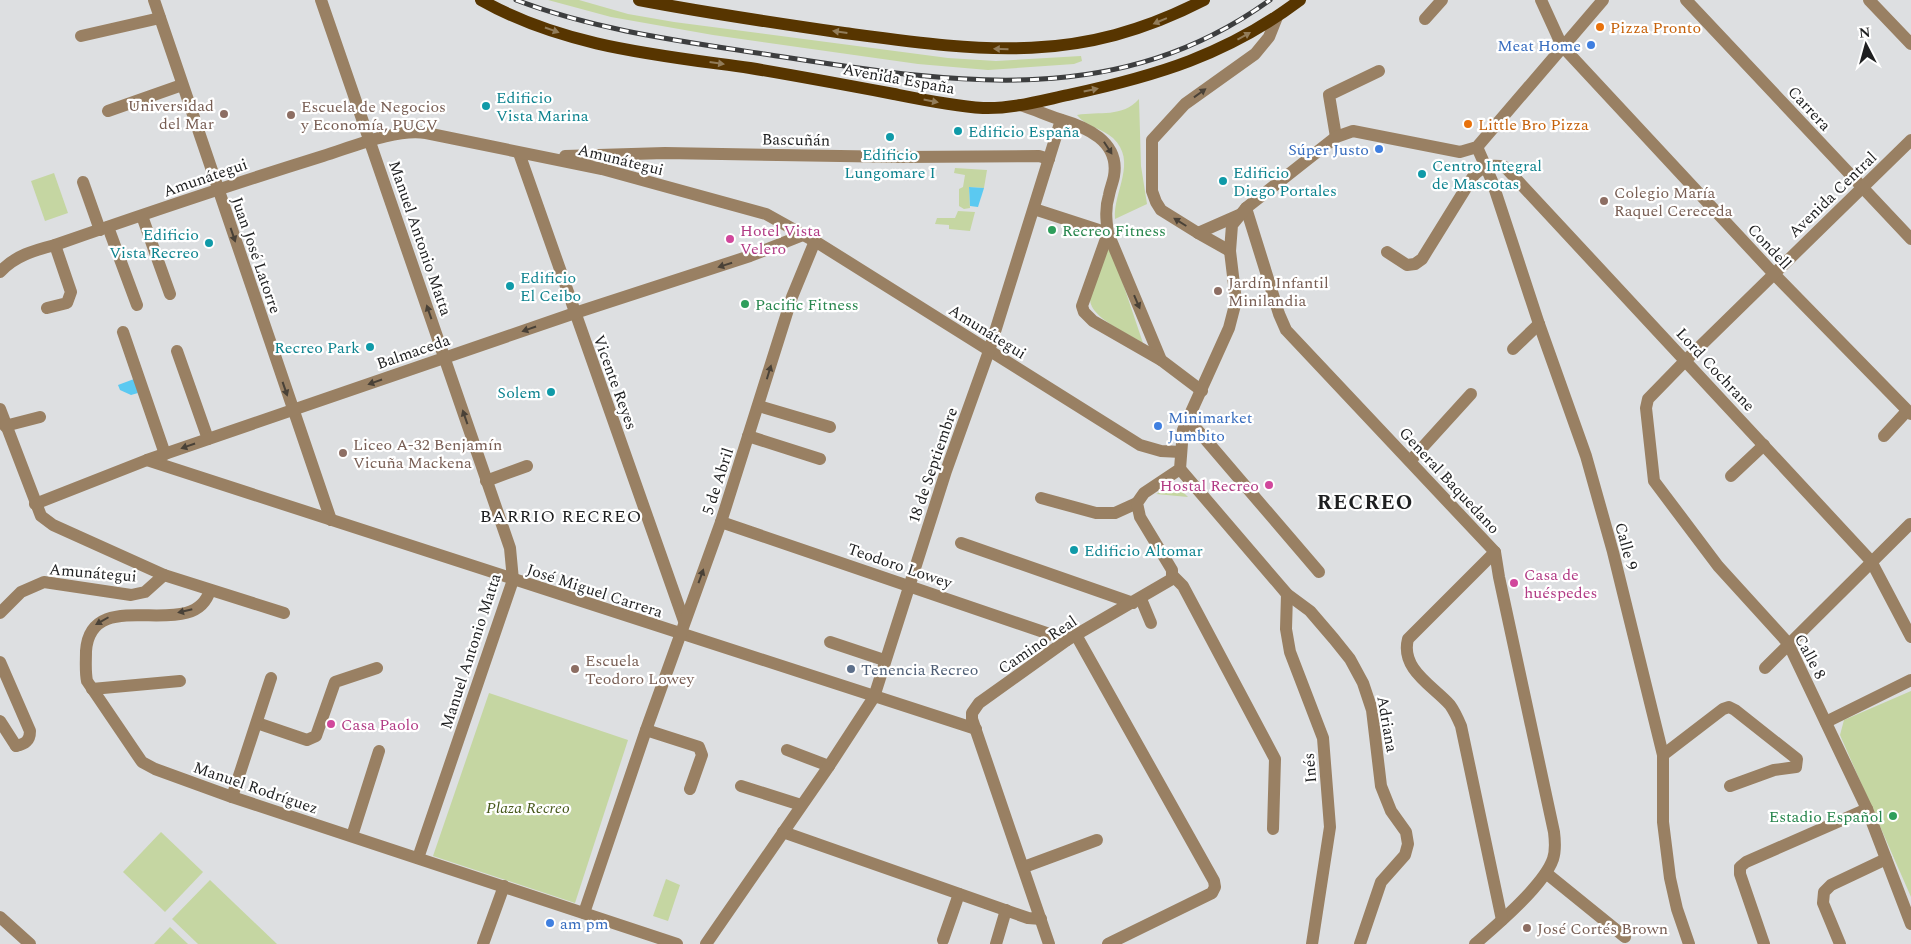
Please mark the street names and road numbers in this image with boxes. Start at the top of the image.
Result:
street label: Avenida España [841,57,957,101]
street label: Carrera [1782,81,1837,137]
street label: Bascuñán [762,127,830,153]
street label: Amunátegui [575,138,666,182]
street label: Avenida Central [1783,146,1882,243]
street label: Amunátegui [160,152,251,204]
street label: Manuel Antonio Matta [382,157,458,319]
street label: Juan José Latorre [225,194,287,317]
street label: Condell [1742,218,1797,275]
street label: Amunátegui [944,298,1031,365]
street label: Lord Cochrane [1670,322,1760,417]
street label: Balmaceda [373,328,454,376]
street label: Vicente Reyes [587,331,643,433]
street label: 18 de Septiembre [902,404,964,527]
street label: General Baquedano [1393,422,1505,540]
street label: 5 de Abril [696,445,740,518]
street label: Calle 9 [1608,520,1644,573]
street label: Teodoro Lowey [844,537,956,596]
street label: Amunátegui [48,557,138,589]
street label: José Miguel Carrera [523,558,666,624]
street label: Manuel Antonio Matta [434,570,508,732]
street label: Camino Real [993,609,1082,680]
street label: Calle 8 [1788,629,1832,684]
street label: Adriana [1370,694,1404,754]
street label: Inés [1297,752,1323,784]
street label: Manuel Rodríguez [190,755,321,821]

